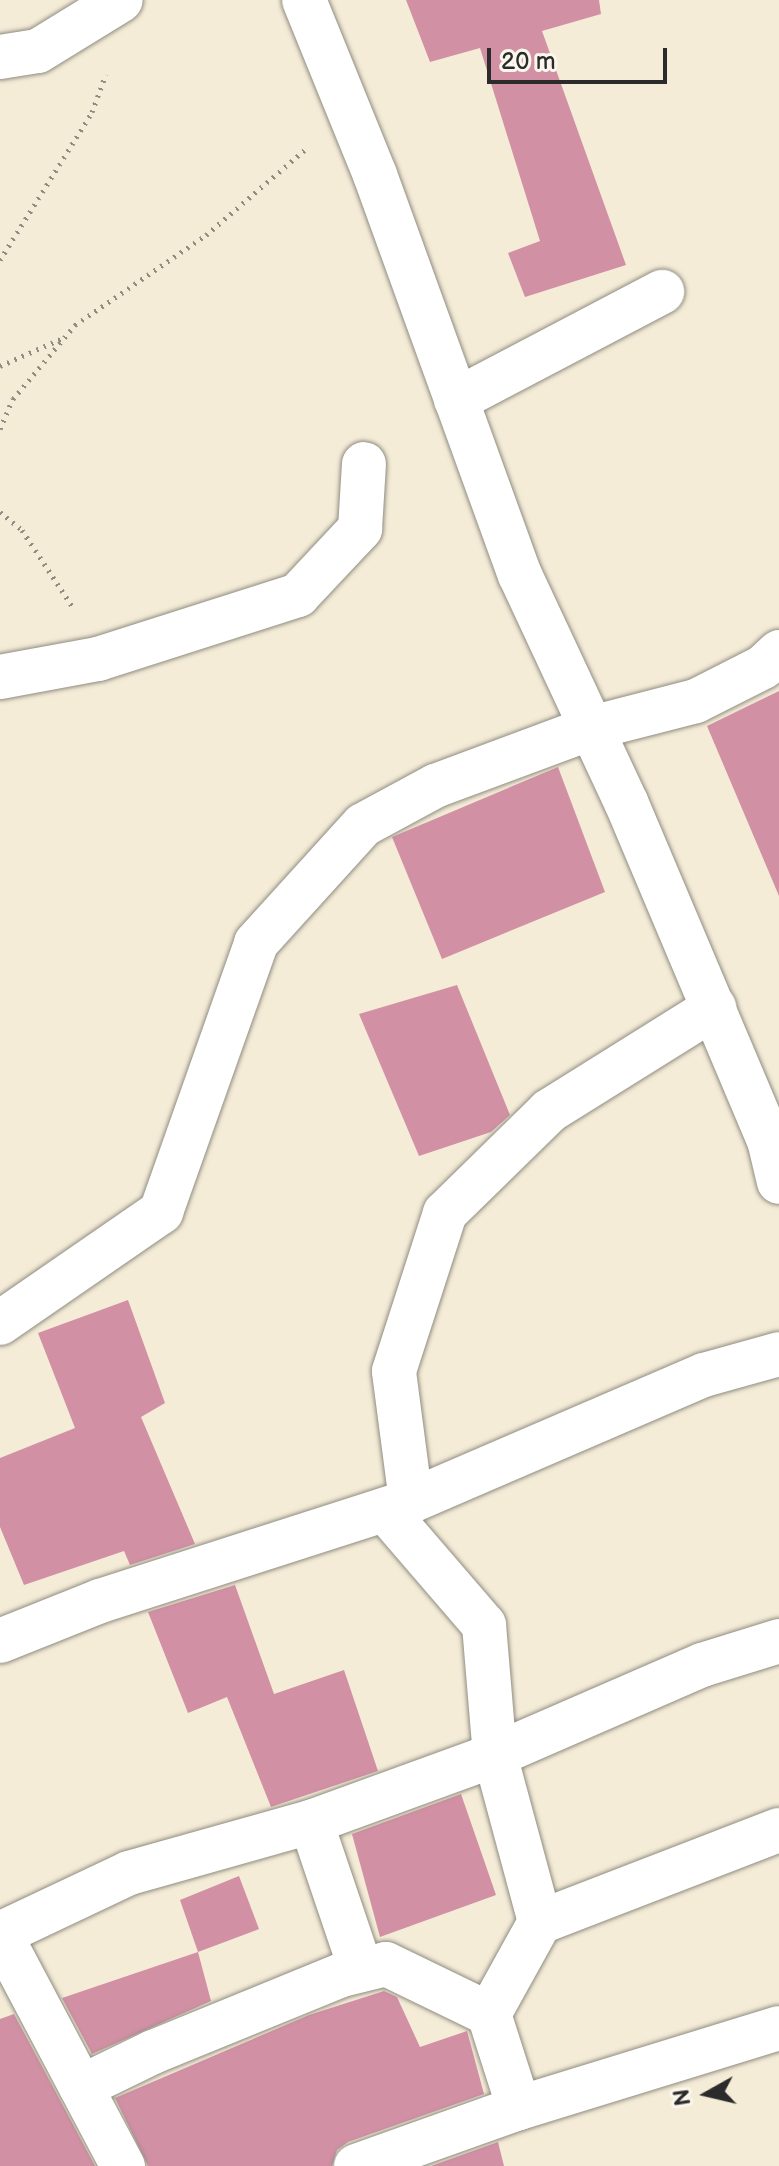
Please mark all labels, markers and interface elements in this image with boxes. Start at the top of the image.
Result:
scale bar [491,32,671,82]
text: 20 m [501,47,556,76]
north arrow [667,2054,747,2134]
text: N [668,2087,697,2107]

